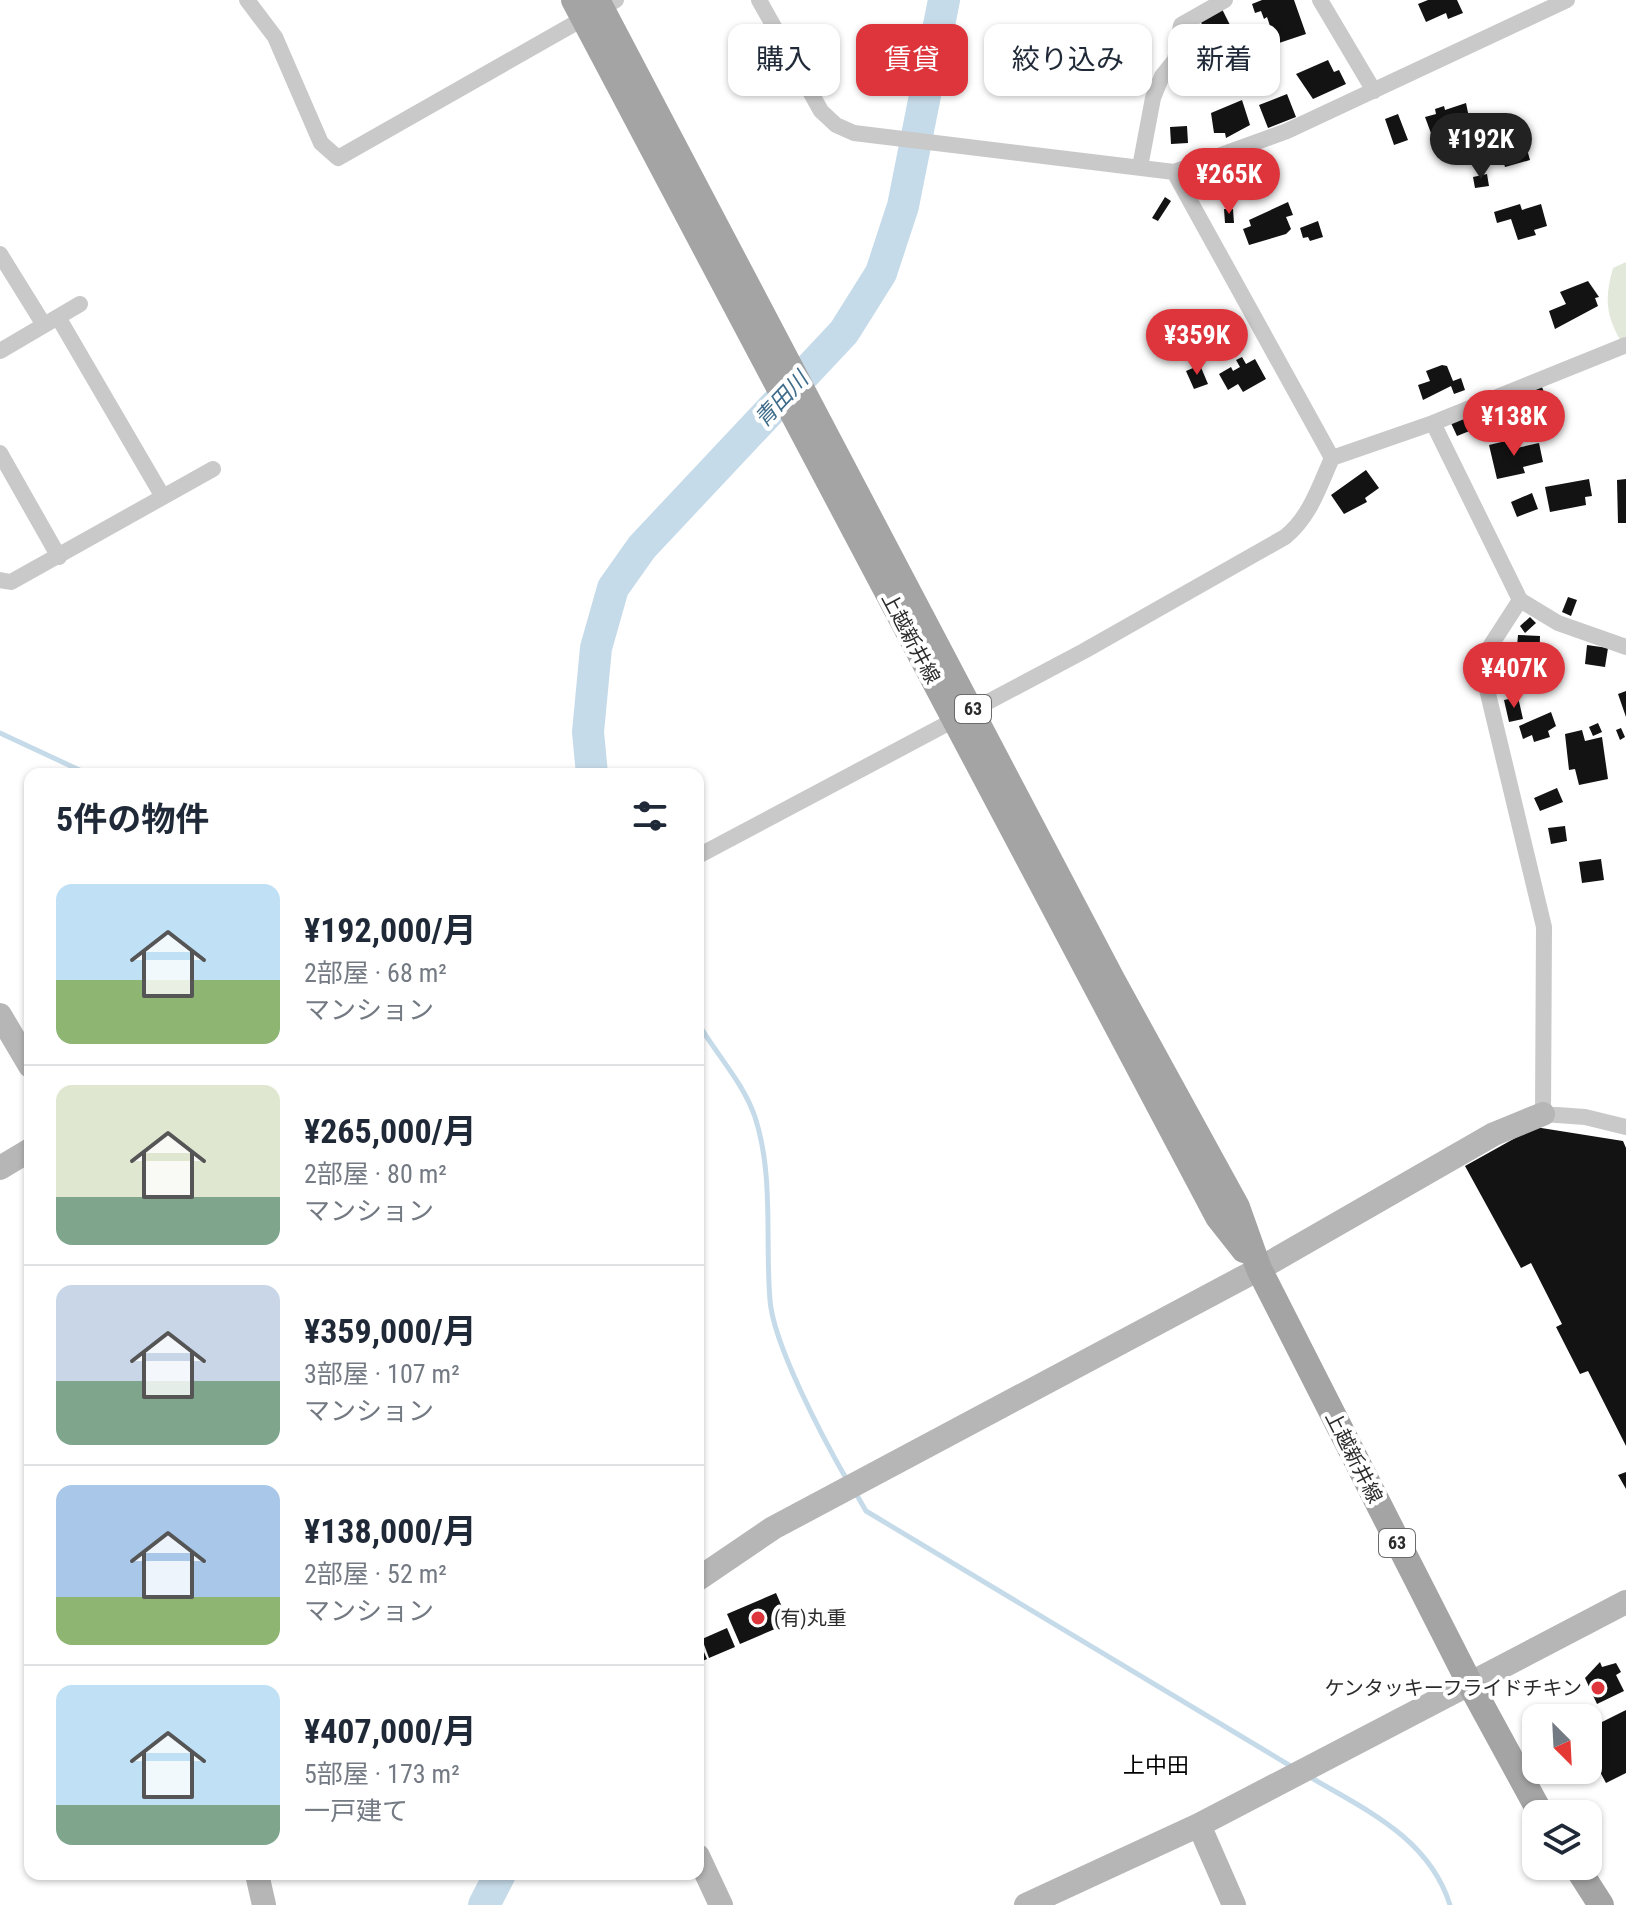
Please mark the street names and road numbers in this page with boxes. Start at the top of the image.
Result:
street label: 上越新井線 [877,588,945,688]
road number: 63 [955,695,991,723]
street label: 上越新井線 [1321,1407,1387,1507]
road number: 63 [1379,1529,1415,1557]

